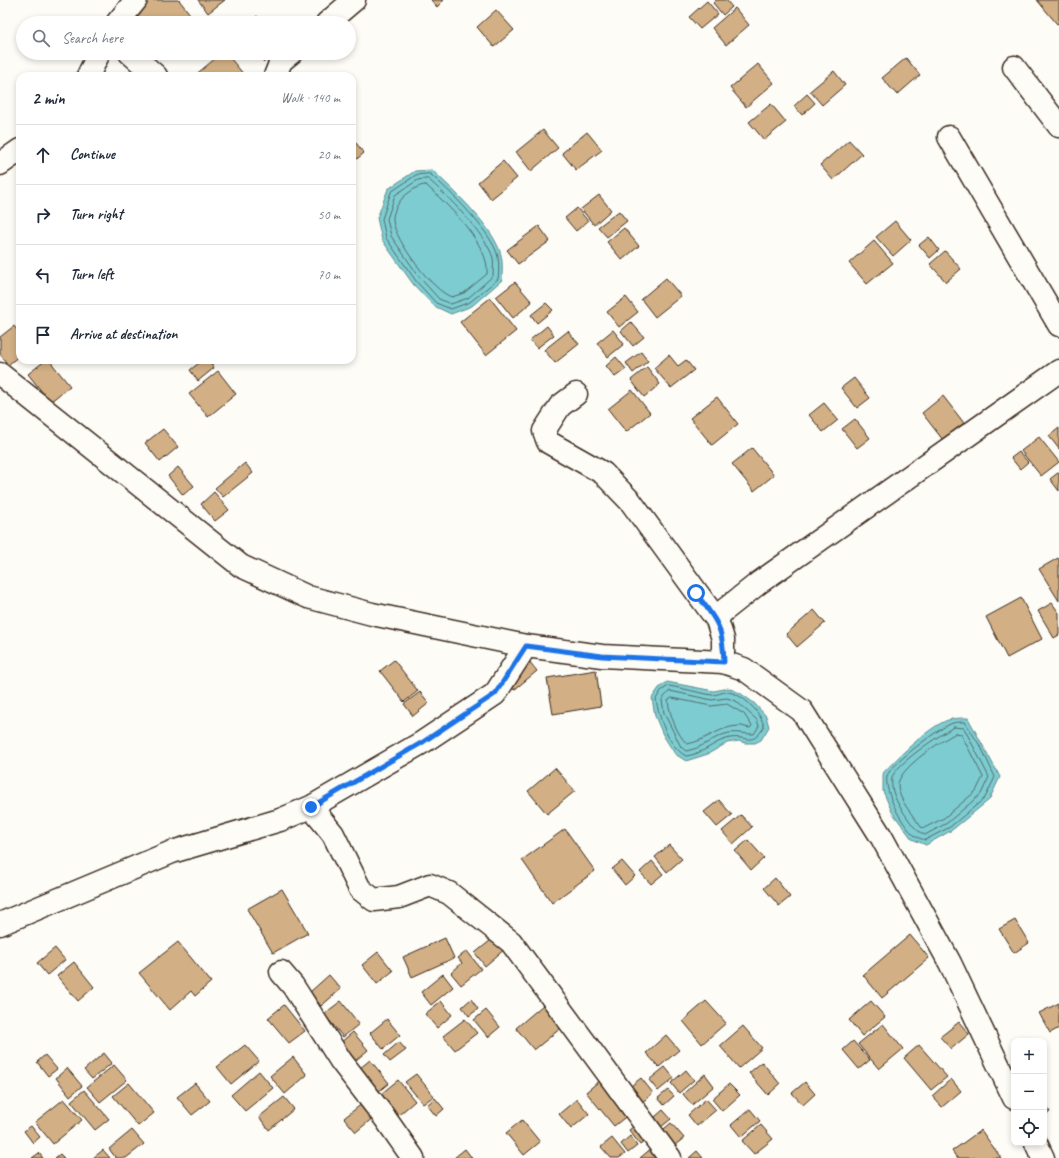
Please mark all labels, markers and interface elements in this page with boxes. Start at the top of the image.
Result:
search box [16,16,356,60]
icon: search [30,27,52,49]
text: Search here [62,29,123,48]
text: 2 min [32,88,65,109]
text: Walk · 140 m [281,90,340,106]
icon: ahead [32,144,54,166]
text: Continue [70,145,115,164]
text: 20 m [318,147,340,163]
icon: right [32,204,54,226]
text: Turn right [70,205,123,224]
text: 50 m [318,207,340,223]
icon: left [32,264,54,286]
text: Turn left [70,265,113,284]
text: 70 m [318,267,340,283]
icon: arrive [32,324,54,346]
text: Arrive at destination [70,325,177,344]
route start [687,584,705,602]
route end [302,798,320,816]
map controls [1011,1038,1047,1146]
button: + [1011,1038,1047,1074]
button: − [1011,1074,1047,1110]
button: locate [1011,1110,1047,1146]

